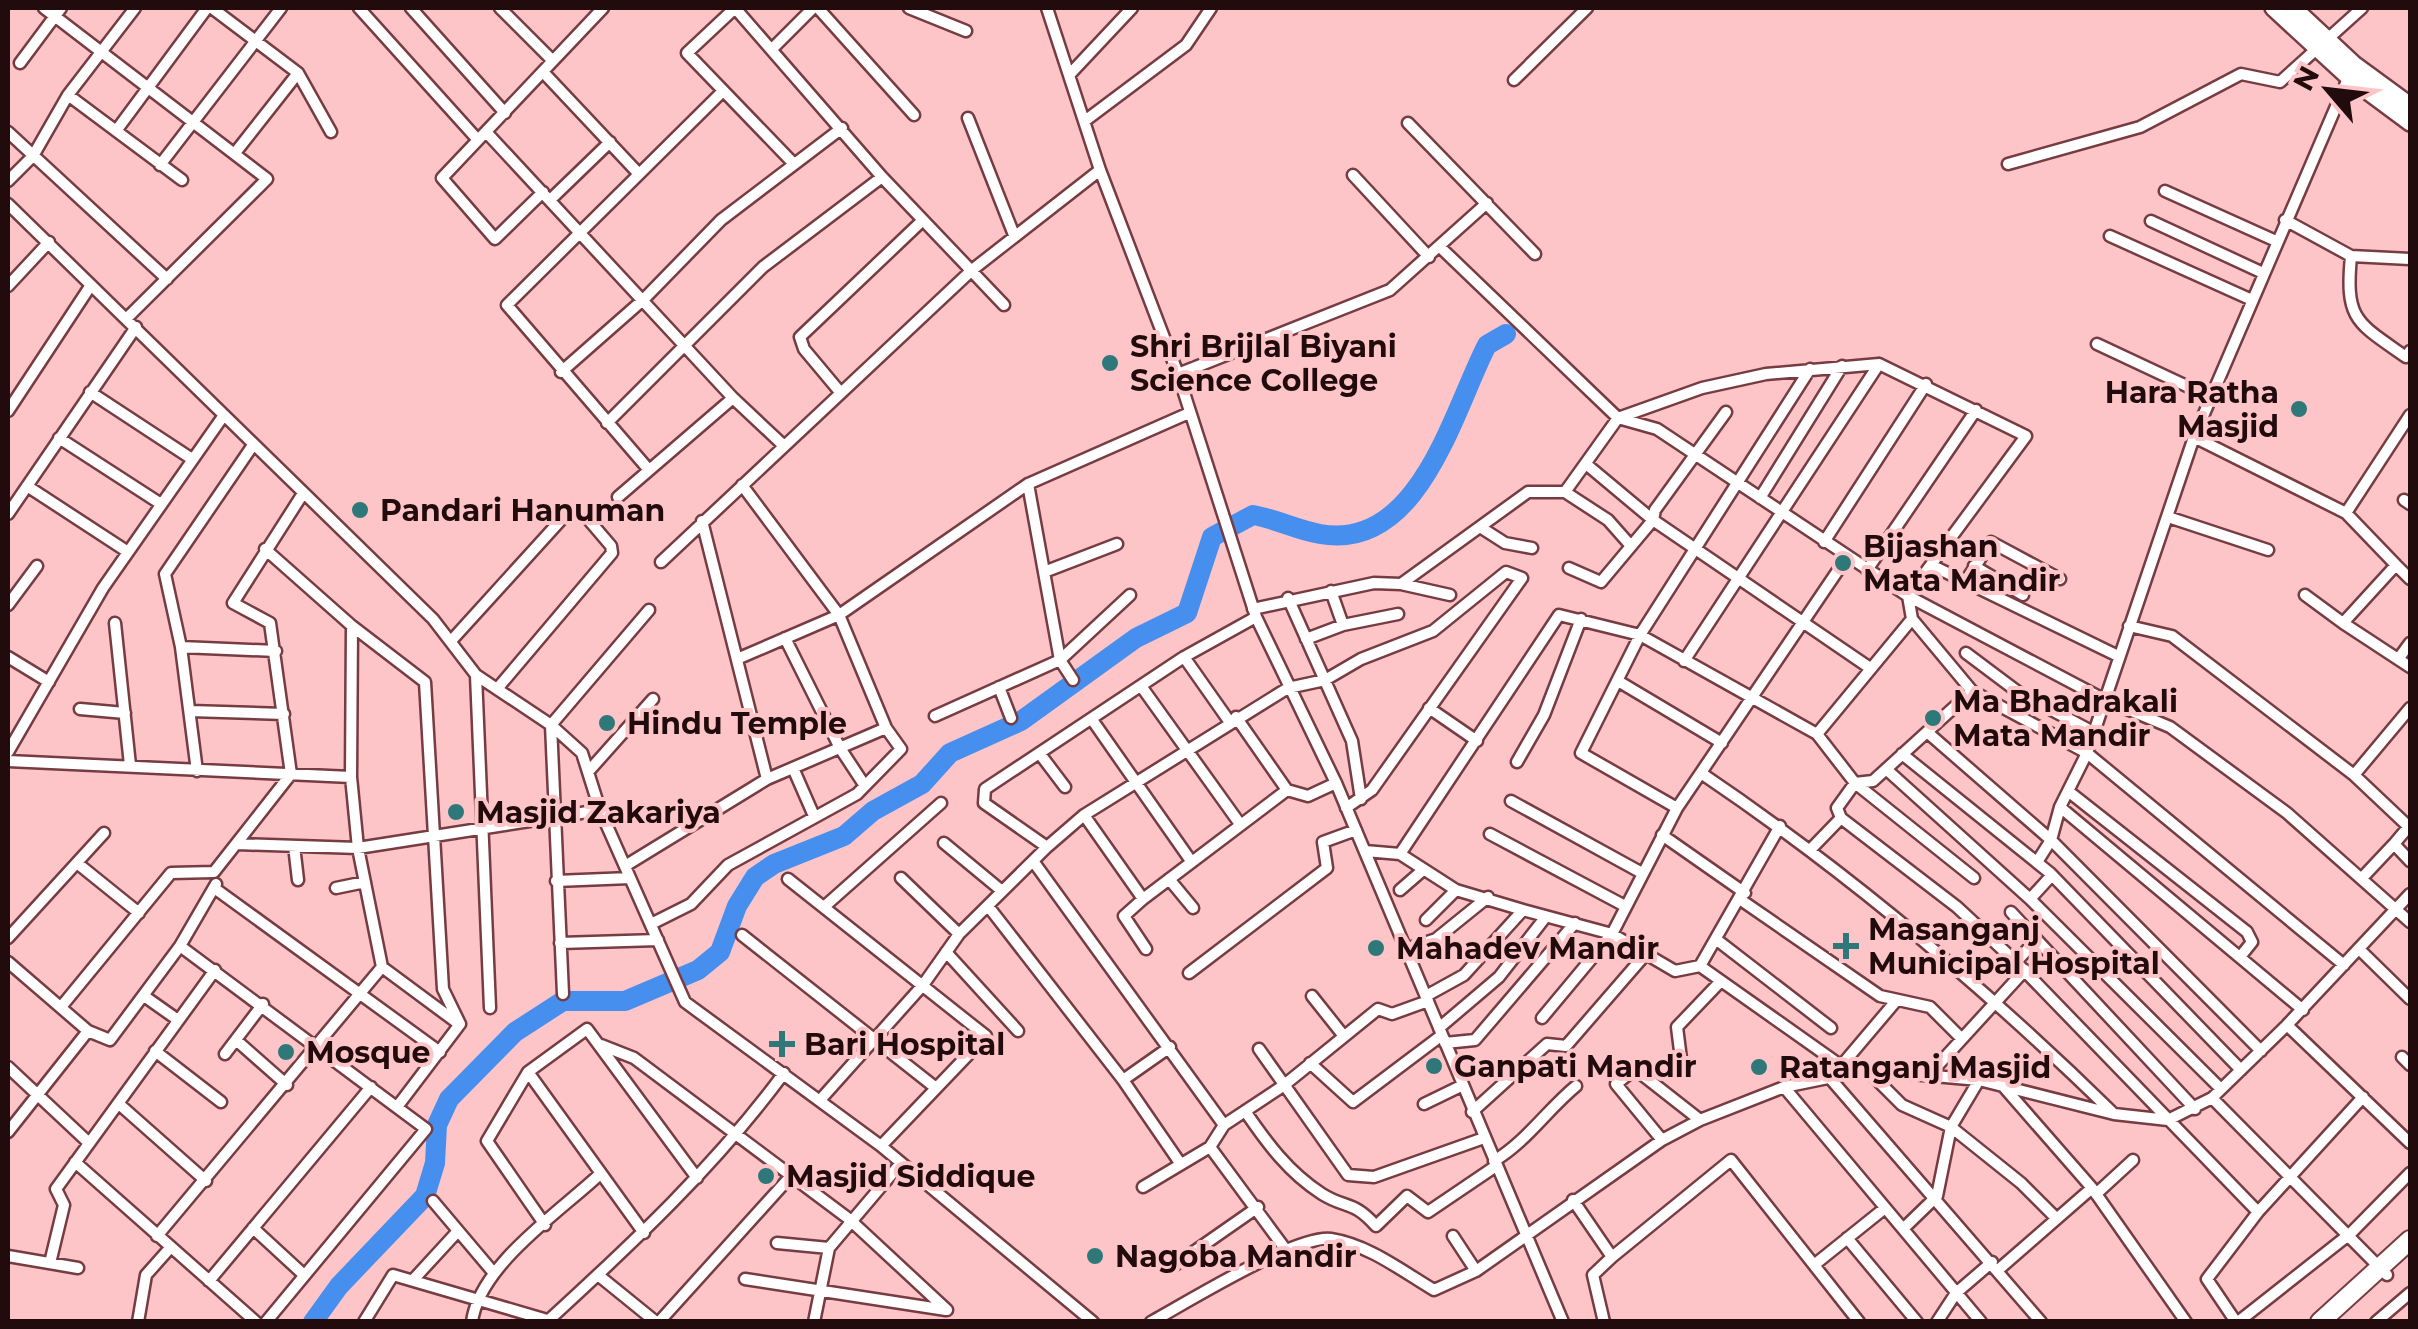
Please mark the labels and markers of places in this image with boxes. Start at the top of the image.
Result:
place label: Shri Brijlal Biyani Science College [1130,328,1397,399]
marker: Shri Brijlal Biyani Science College [1099,352,1121,374]
place label: Hara Ratha Masjid [2105,374,2279,445]
marker: Hara Ratha Masjid [2288,398,2310,420]
place label: Pandari Hanuman [380,492,665,529]
marker: Pandari Hanuman [349,499,371,521]
place label: Bijashan Mata Mandir [1863,528,2060,599]
marker: Bijashan Mata Mandir [1832,552,1854,574]
place label: Ma Bhadrakali Mata Mandir [1953,683,2178,754]
place label: Hindu Temple [627,705,847,742]
marker: Ma Bhadrakali Mata Mandir [1922,707,1944,729]
marker: Hindu Temple [596,712,618,734]
place label: Masjid Zakariya [476,794,721,831]
marker: Masjid Zakariya [445,801,467,823]
place label: Masanganj Municipal Hospital [1868,911,2160,982]
place label: Mahadev Mandir [1396,930,1659,967]
marker: Masanganj Municipal Hospital [1833,933,1859,959]
marker: Mahadev Mandir [1365,937,1387,959]
place label: Bari Hospital [804,1026,1005,1063]
marker: Bari Hospital [769,1031,795,1057]
place label: Mosque [306,1034,430,1071]
marker: Mosque [275,1041,297,1063]
place label: Ganpati Mandir [1454,1048,1697,1085]
place label: Ratanganj Masjid [1779,1049,2051,1086]
marker: Ganpati Mandir [1423,1055,1445,1077]
marker: Ratanganj Masjid [1748,1056,1770,1078]
place label: Masjid Siddique [786,1158,1036,1195]
marker: Masjid Siddique [755,1165,777,1187]
place label: Nagoba Mandir [1115,1238,1357,1275]
marker: Nagoba Mandir [1084,1245,1106,1267]

